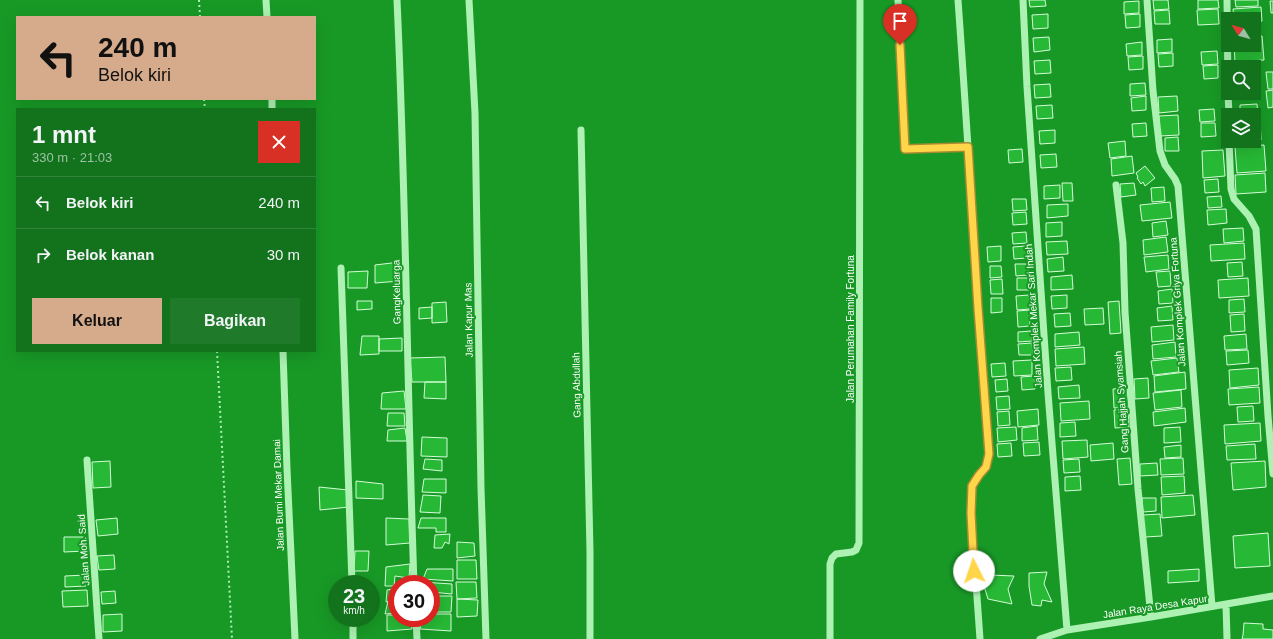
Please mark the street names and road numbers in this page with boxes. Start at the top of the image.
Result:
street label: Jalan Komplek Griya Fortuna [1167,237,1188,367]
street label: Jalan Komplek Mekar Sari Indah [1023,243,1044,388]
street label: Jalan Perumahan Family Fortuna [845,255,856,403]
street label: GangKeluarga [390,259,403,324]
street label: Jalan Kapur Mas [462,282,475,358]
street label: Gang Hajjah Syamsiah [1112,351,1131,453]
street label: Gang Abdullah [570,352,583,418]
street label: Jalan Bumi Mekar Damai [271,439,286,551]
street label: Jalan Moh. Said [76,514,91,586]
street label: Jalan Raya Desa Kapur [1102,593,1209,620]

